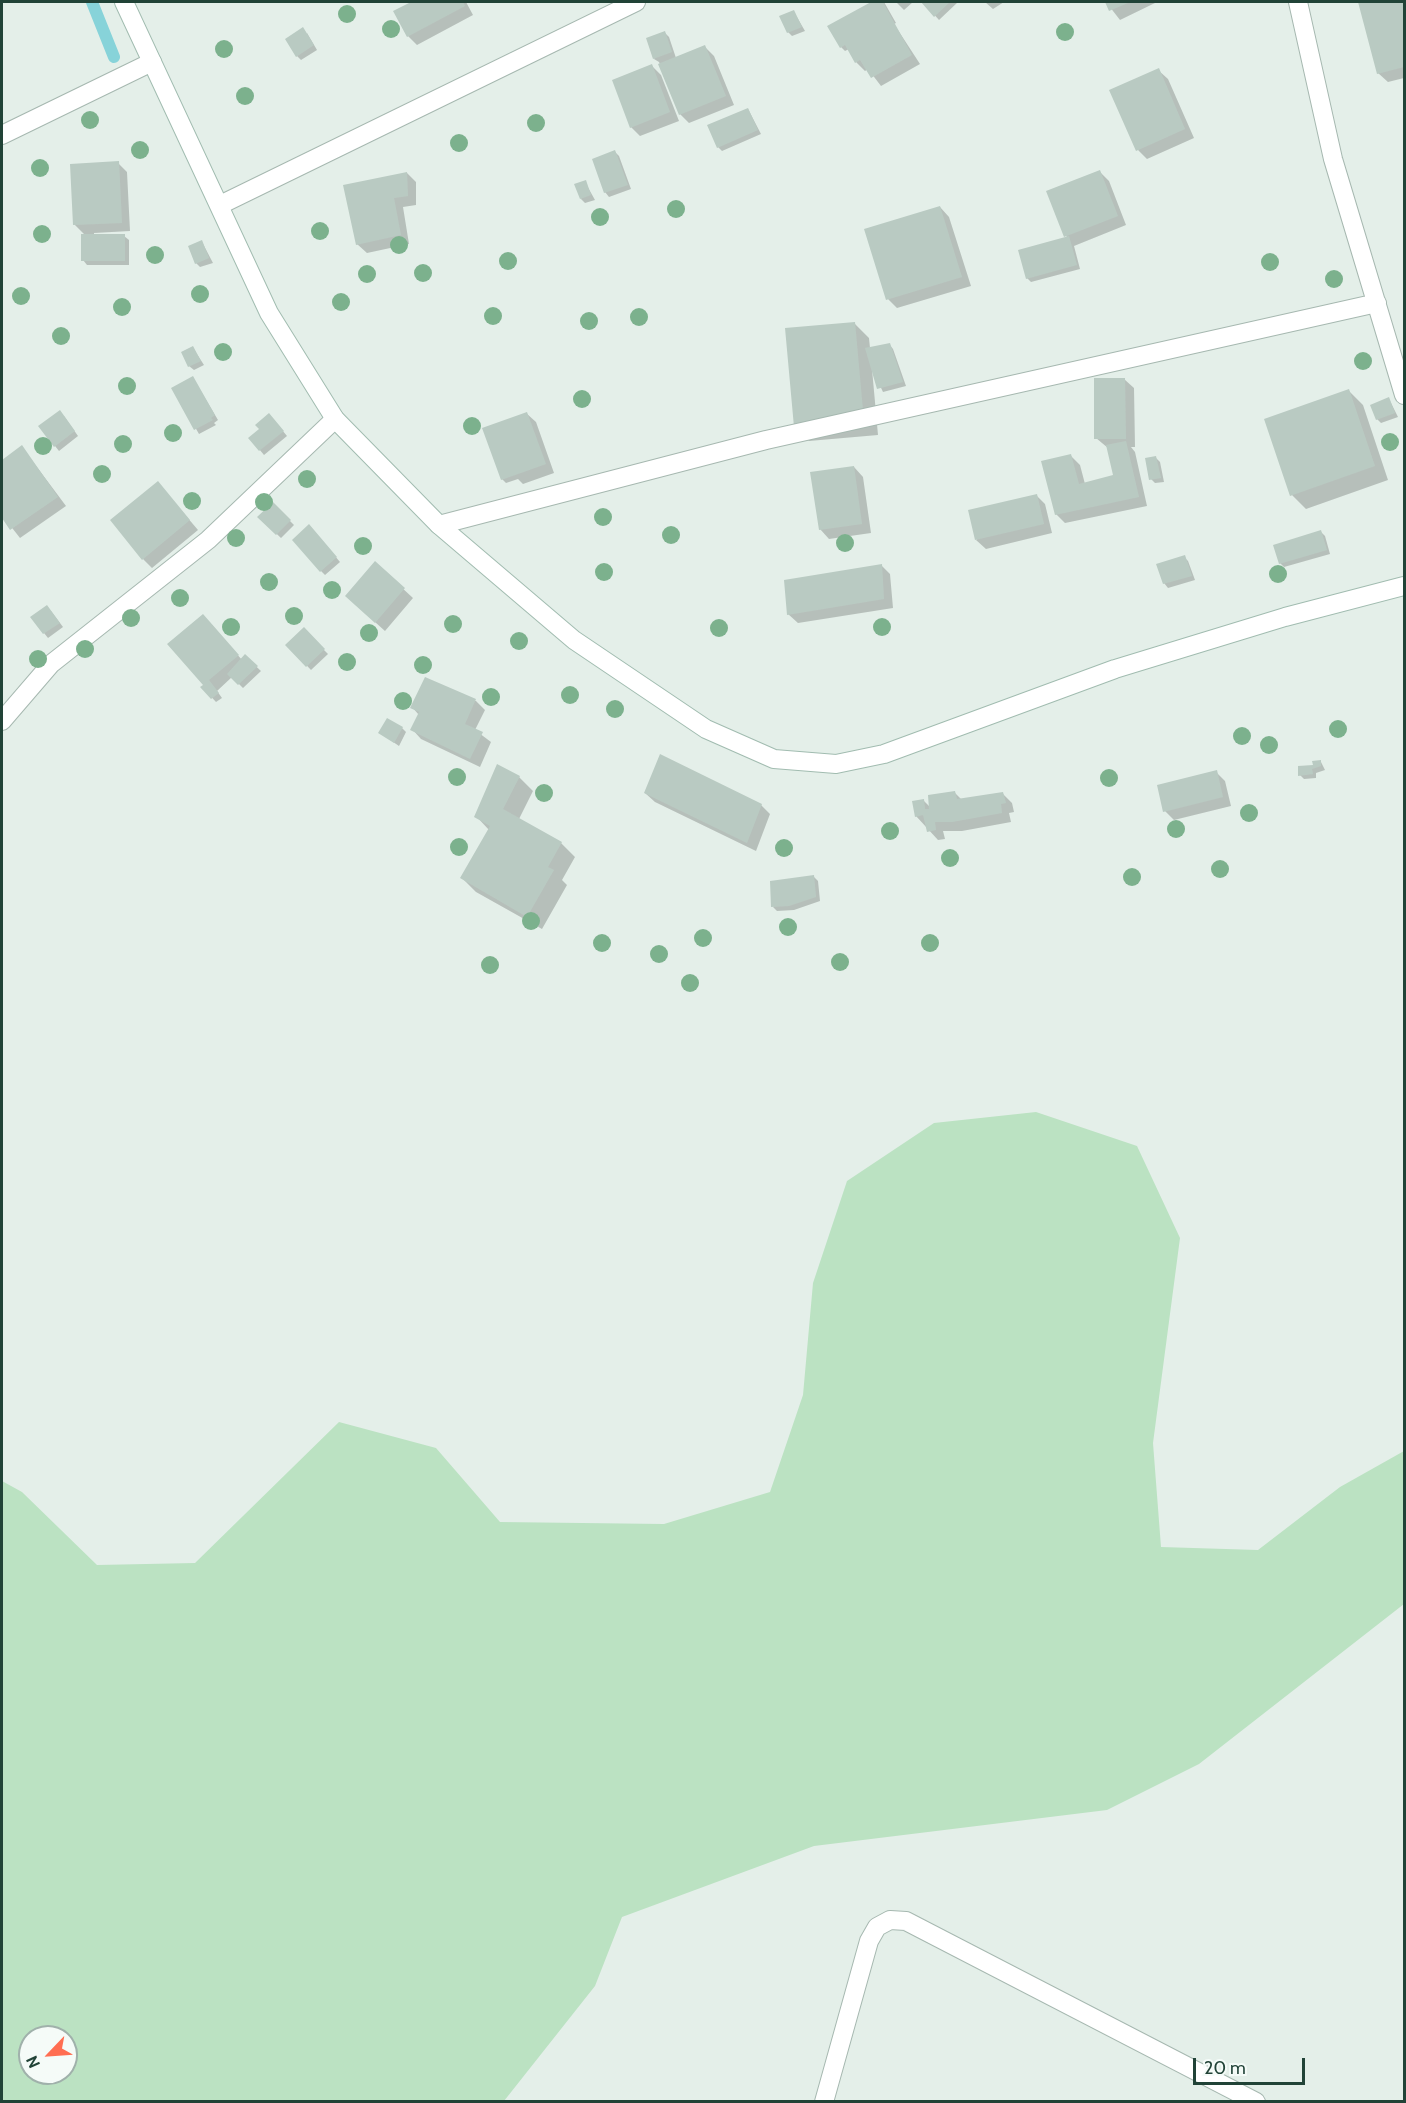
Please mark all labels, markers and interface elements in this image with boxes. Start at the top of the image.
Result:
north arrow [18,2025,78,2085]
scale bar [1196,2046,1308,2084]
text: N [22,2053,44,2071]
text: 20 m [1204,2057,1246,2079]

